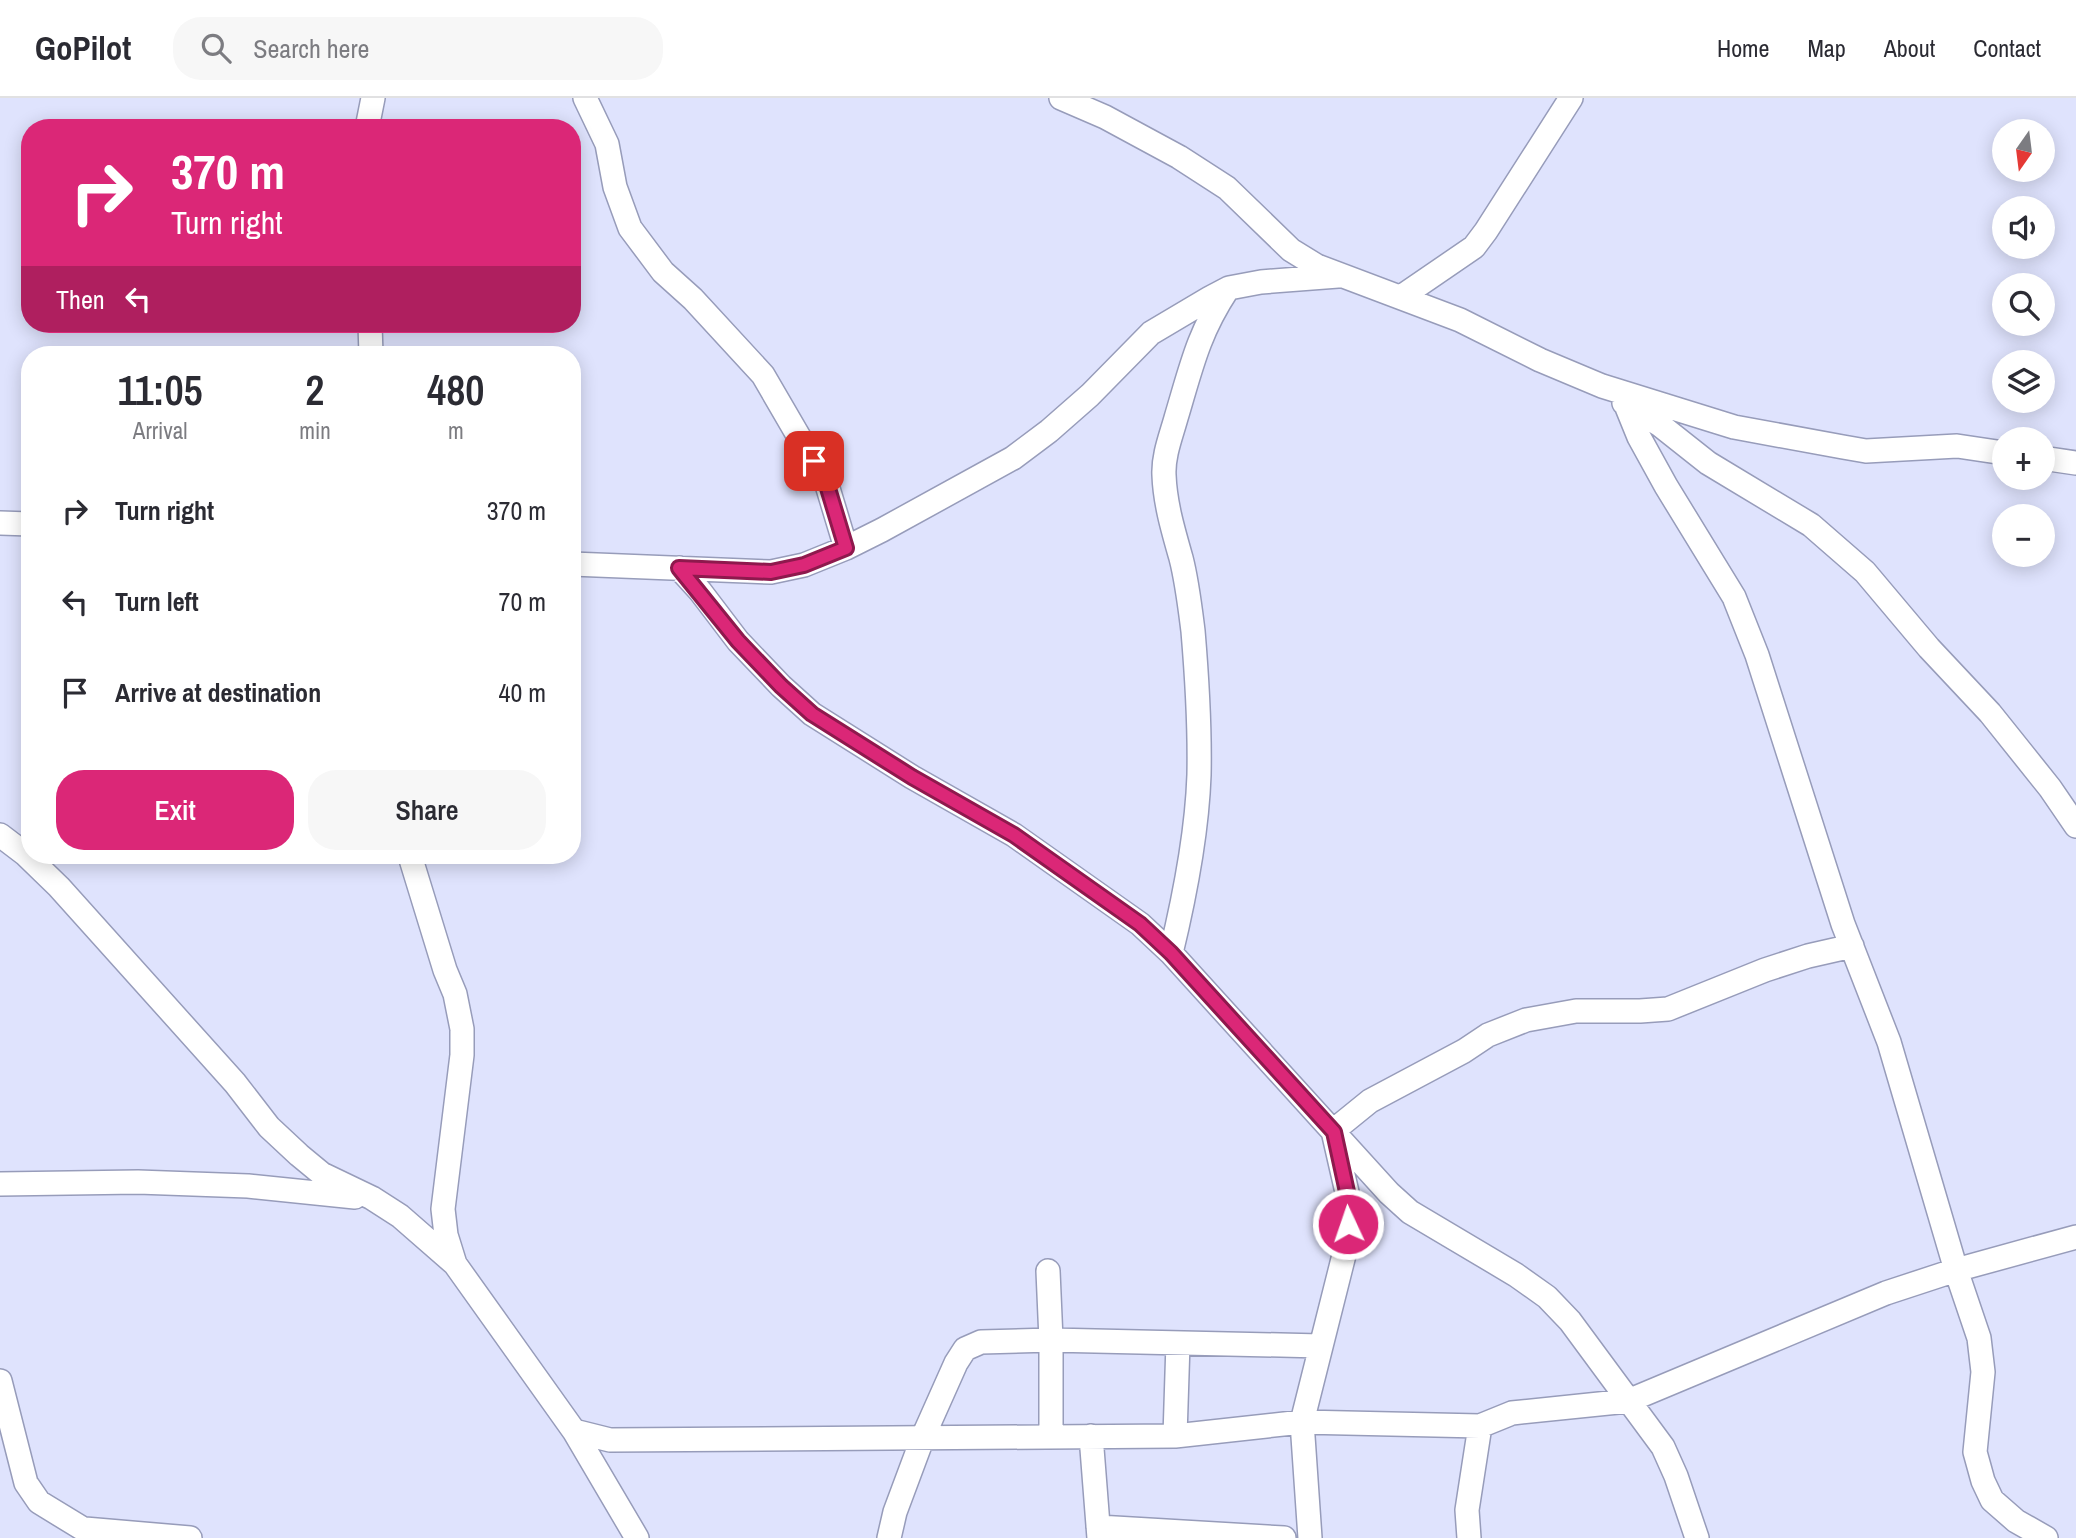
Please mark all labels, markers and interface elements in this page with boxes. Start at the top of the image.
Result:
search box [173,17,663,80]
text: GoPilot [35,26,131,70]
icon: search [197,29,235,67]
text: Search here [253,31,369,66]
text: Home [1717,32,1769,64]
text: Map [1807,32,1846,64]
text: About [1884,32,1935,64]
text: Contact [1973,32,2041,64]
north arrow [1992,119,2054,182]
map controls [1992,119,2055,567]
text: 370 m [171,138,285,204]
icon: right [56,147,147,238]
button: sound [1992,196,2055,259]
text: Turn right [171,201,283,244]
button: search [1992,273,2055,336]
icon: left [119,280,157,318]
text: Then [56,282,105,317]
button: layers [1992,350,2055,413]
text: 11:05 [117,362,203,418]
text: 2 [305,362,324,418]
text: 480 [427,362,485,418]
text: Arrival [133,415,187,446]
text: min [299,415,331,446]
text: m [448,415,464,446]
button: + [1992,427,2055,490]
pin [784,431,844,491]
icon: arrive [795,442,833,480]
icon: right [56,492,94,530]
text: Turn right [115,493,214,528]
text: 370 m [487,493,546,528]
button: − [1992,504,2055,567]
icon: left [56,583,94,621]
text: Turn left [115,584,199,619]
text: 70 m [499,584,546,619]
icon: arrive [56,674,94,712]
text: Arrive at destination [115,675,321,710]
text: 40 m [499,675,546,710]
button: Exit [56,770,294,850]
button: Share [308,770,546,850]
position arrow [1311,1187,1385,1261]

